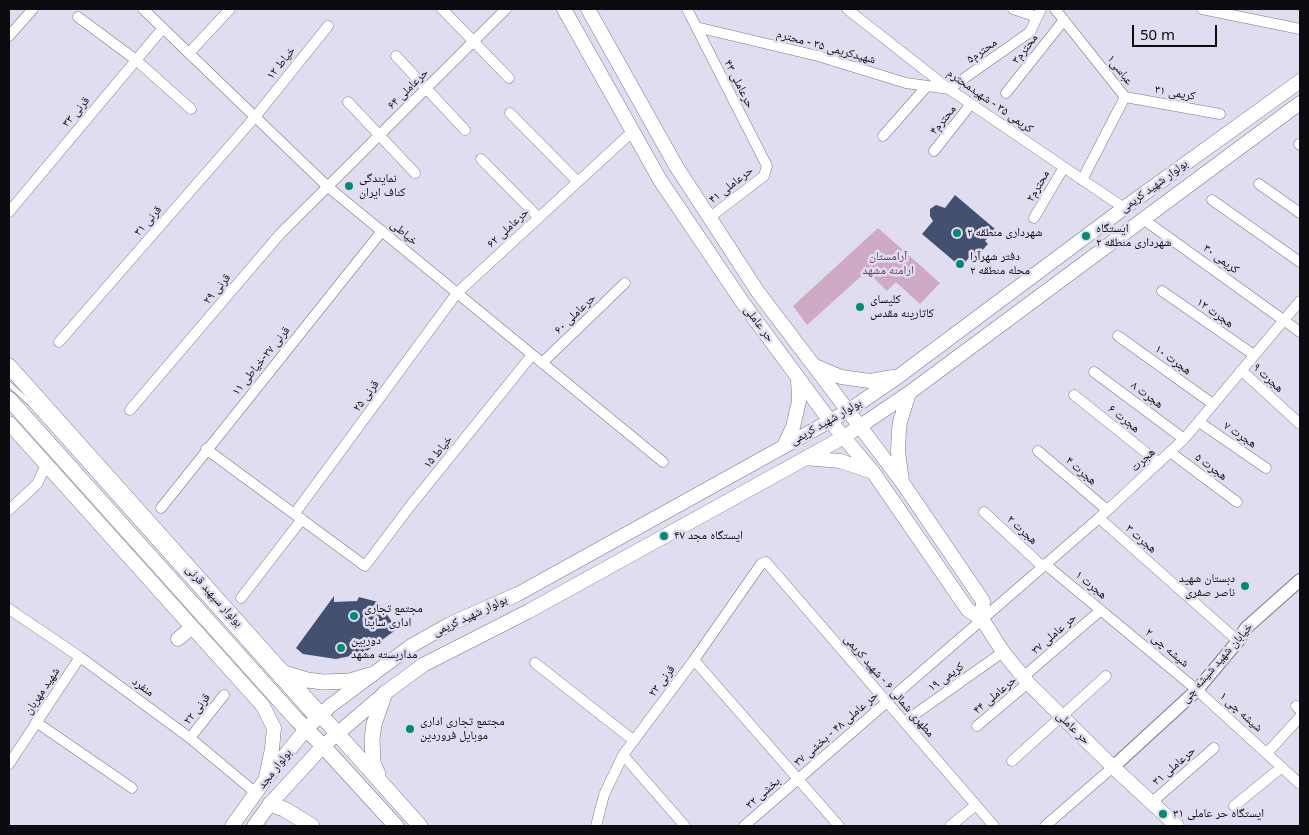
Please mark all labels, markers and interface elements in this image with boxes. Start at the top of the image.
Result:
scale bar [1134,15,1219,47]
text: 50 m [1140,24,1175,44]
street label: شهیدکریمی ۳۵ - محترم [775,27,877,67]
street label: محترم۳ [1009,31,1041,67]
street label: محترم۵ [964,35,1000,67]
street label: خیاط ۱۲ [263,44,299,82]
street label: عباسی۱ [1104,52,1136,88]
street label: حرعاملی ۴۳ [721,58,757,110]
street label: حرعاملی ۶۴ [384,65,432,113]
street label: کریمی ۳۵ - شهیدمحترم [944,66,1036,136]
street label: کریمی ۳۱ [1154,82,1196,104]
street label: قرنی ۳۳ [59,94,93,130]
street label: محترم۴ [927,102,959,138]
street label: بولوار شهید کریمی [1117,157,1191,215]
street label: حرعاملی ۴۱ [706,163,756,207]
street label: محترم۲ [1023,168,1053,204]
place label: نمایندگی کناف ایران [359,172,406,200]
marker: نمایندگی کناف ایران [343,180,355,192]
street label: قرنی ۳۱ [131,203,165,239]
street label: حرعاملی ۶۲ [484,205,532,251]
street label: خیاطی [387,217,421,249]
place label: ایستگاه شهرداری منطقه ۲ [1096,222,1171,250]
place label: شهرداری منطقه ۲ [967,226,1042,240]
marker: شهرداری منطقه ۲ [951,227,963,239]
marker: ایستگاه شهرداری منطقه ۲ [1080,230,1092,242]
street label: کریمی ۳۰ [1200,241,1242,277]
park label: آرامستان ارامنه مشهد [862,250,914,278]
place label: دفتر شهرآرا محله منطقه ۲ [970,250,1030,278]
marker: دفتر شهرآرا محله منطقه ۲ [954,258,966,270]
street label: قرنی ۲۹ [200,271,234,307]
street label: حرعاملی ۶۰ [551,291,599,337]
place label: کلیسای کاتارینه مقدس [870,293,934,321]
street label: هجرت ۱۲ [1194,295,1236,331]
marker: کلیسای کاتارینه مقدس [854,301,866,313]
street label: حر عاملی [741,303,777,345]
street label: قرنی ۲۷-خیاطی ۱۱ [229,324,293,398]
street label: هجرت ۱۰ [1152,342,1194,378]
street label: هجرت ۹ [1250,360,1286,396]
street label: قرنی ۲۵ [350,377,382,415]
street label: هجرت ۸ [1128,378,1166,412]
street label: بولوار شهید کریمی [788,396,864,448]
street label: هجرت ۶ [1105,402,1143,436]
street label: هجرت ۷ [1221,419,1259,451]
street label: خیاط ۱۵ [420,433,456,471]
street label: هجرت [1128,445,1158,475]
street label: هجرت ۵ [1192,450,1230,484]
street label: هجرت ۴ [1062,454,1100,488]
street label: هجرت ۲ [1004,512,1040,548]
street label: هجرت ۳ [1122,522,1160,556]
place label: ایستگاه مجد ۴۷ [674,529,743,543]
marker: ایستگاه مجد ۴۷ [658,530,670,542]
street label: بولوار سپهبد قرنی [182,562,246,630]
street label: هجرت ۱ [1072,568,1110,602]
place label: دبستان شهید ناصر صفری [1179,572,1235,600]
marker: دبستان شهید ناصر صفری [1239,580,1251,592]
street label: بولوار شهید کریمی [431,592,509,640]
place label: مجتمع تجاری اداری ساینا [364,602,423,630]
marker: مجتمع تجاری اداری ساینا [348,610,360,622]
street label: حر عاملی ۳۷ [1028,610,1080,658]
street label: خیابان شهید شیشه چی [1178,620,1256,706]
street label: شیشه چی ۲ [1142,625,1192,671]
street label: مطهری شمالی ۶ - شهید کریمی [841,632,937,740]
place label: دوربین مداربسته مشهد [351,634,417,662]
marker: دوربین مداربسته مشهد [335,642,347,654]
street label: کریمی ۱۹ [925,659,967,695]
street label: قرنی ۲۳ [646,663,678,699]
street label: شهید مهربان [21,665,63,717]
street label: حرعاملی ۴۴ [970,673,1020,717]
street label: منفرد [129,674,157,700]
street label: حر عاملی ۴۸ - بخشی ۳۷ [791,689,881,769]
street label: شیشه چی ۱ [1216,689,1266,735]
street label: قرنی ۲۲ [180,691,214,727]
street label: حر عاملی [1053,708,1093,748]
place label: مجتمع تجاری اداری موبایل فروردین [420,715,505,743]
marker: مجتمع تجاری اداری موبایل فروردین [404,723,416,735]
street label: حرعاملی ۳۱ [1150,743,1198,789]
street label: بولوار مجد [255,746,295,792]
street label: بخشی ۳۲ [743,774,783,812]
place label: ایستگاه حر عاملی ۳۱ [1173,807,1264,821]
marker: ایستگاه حر عاملی ۳۱ [1157,808,1169,820]

